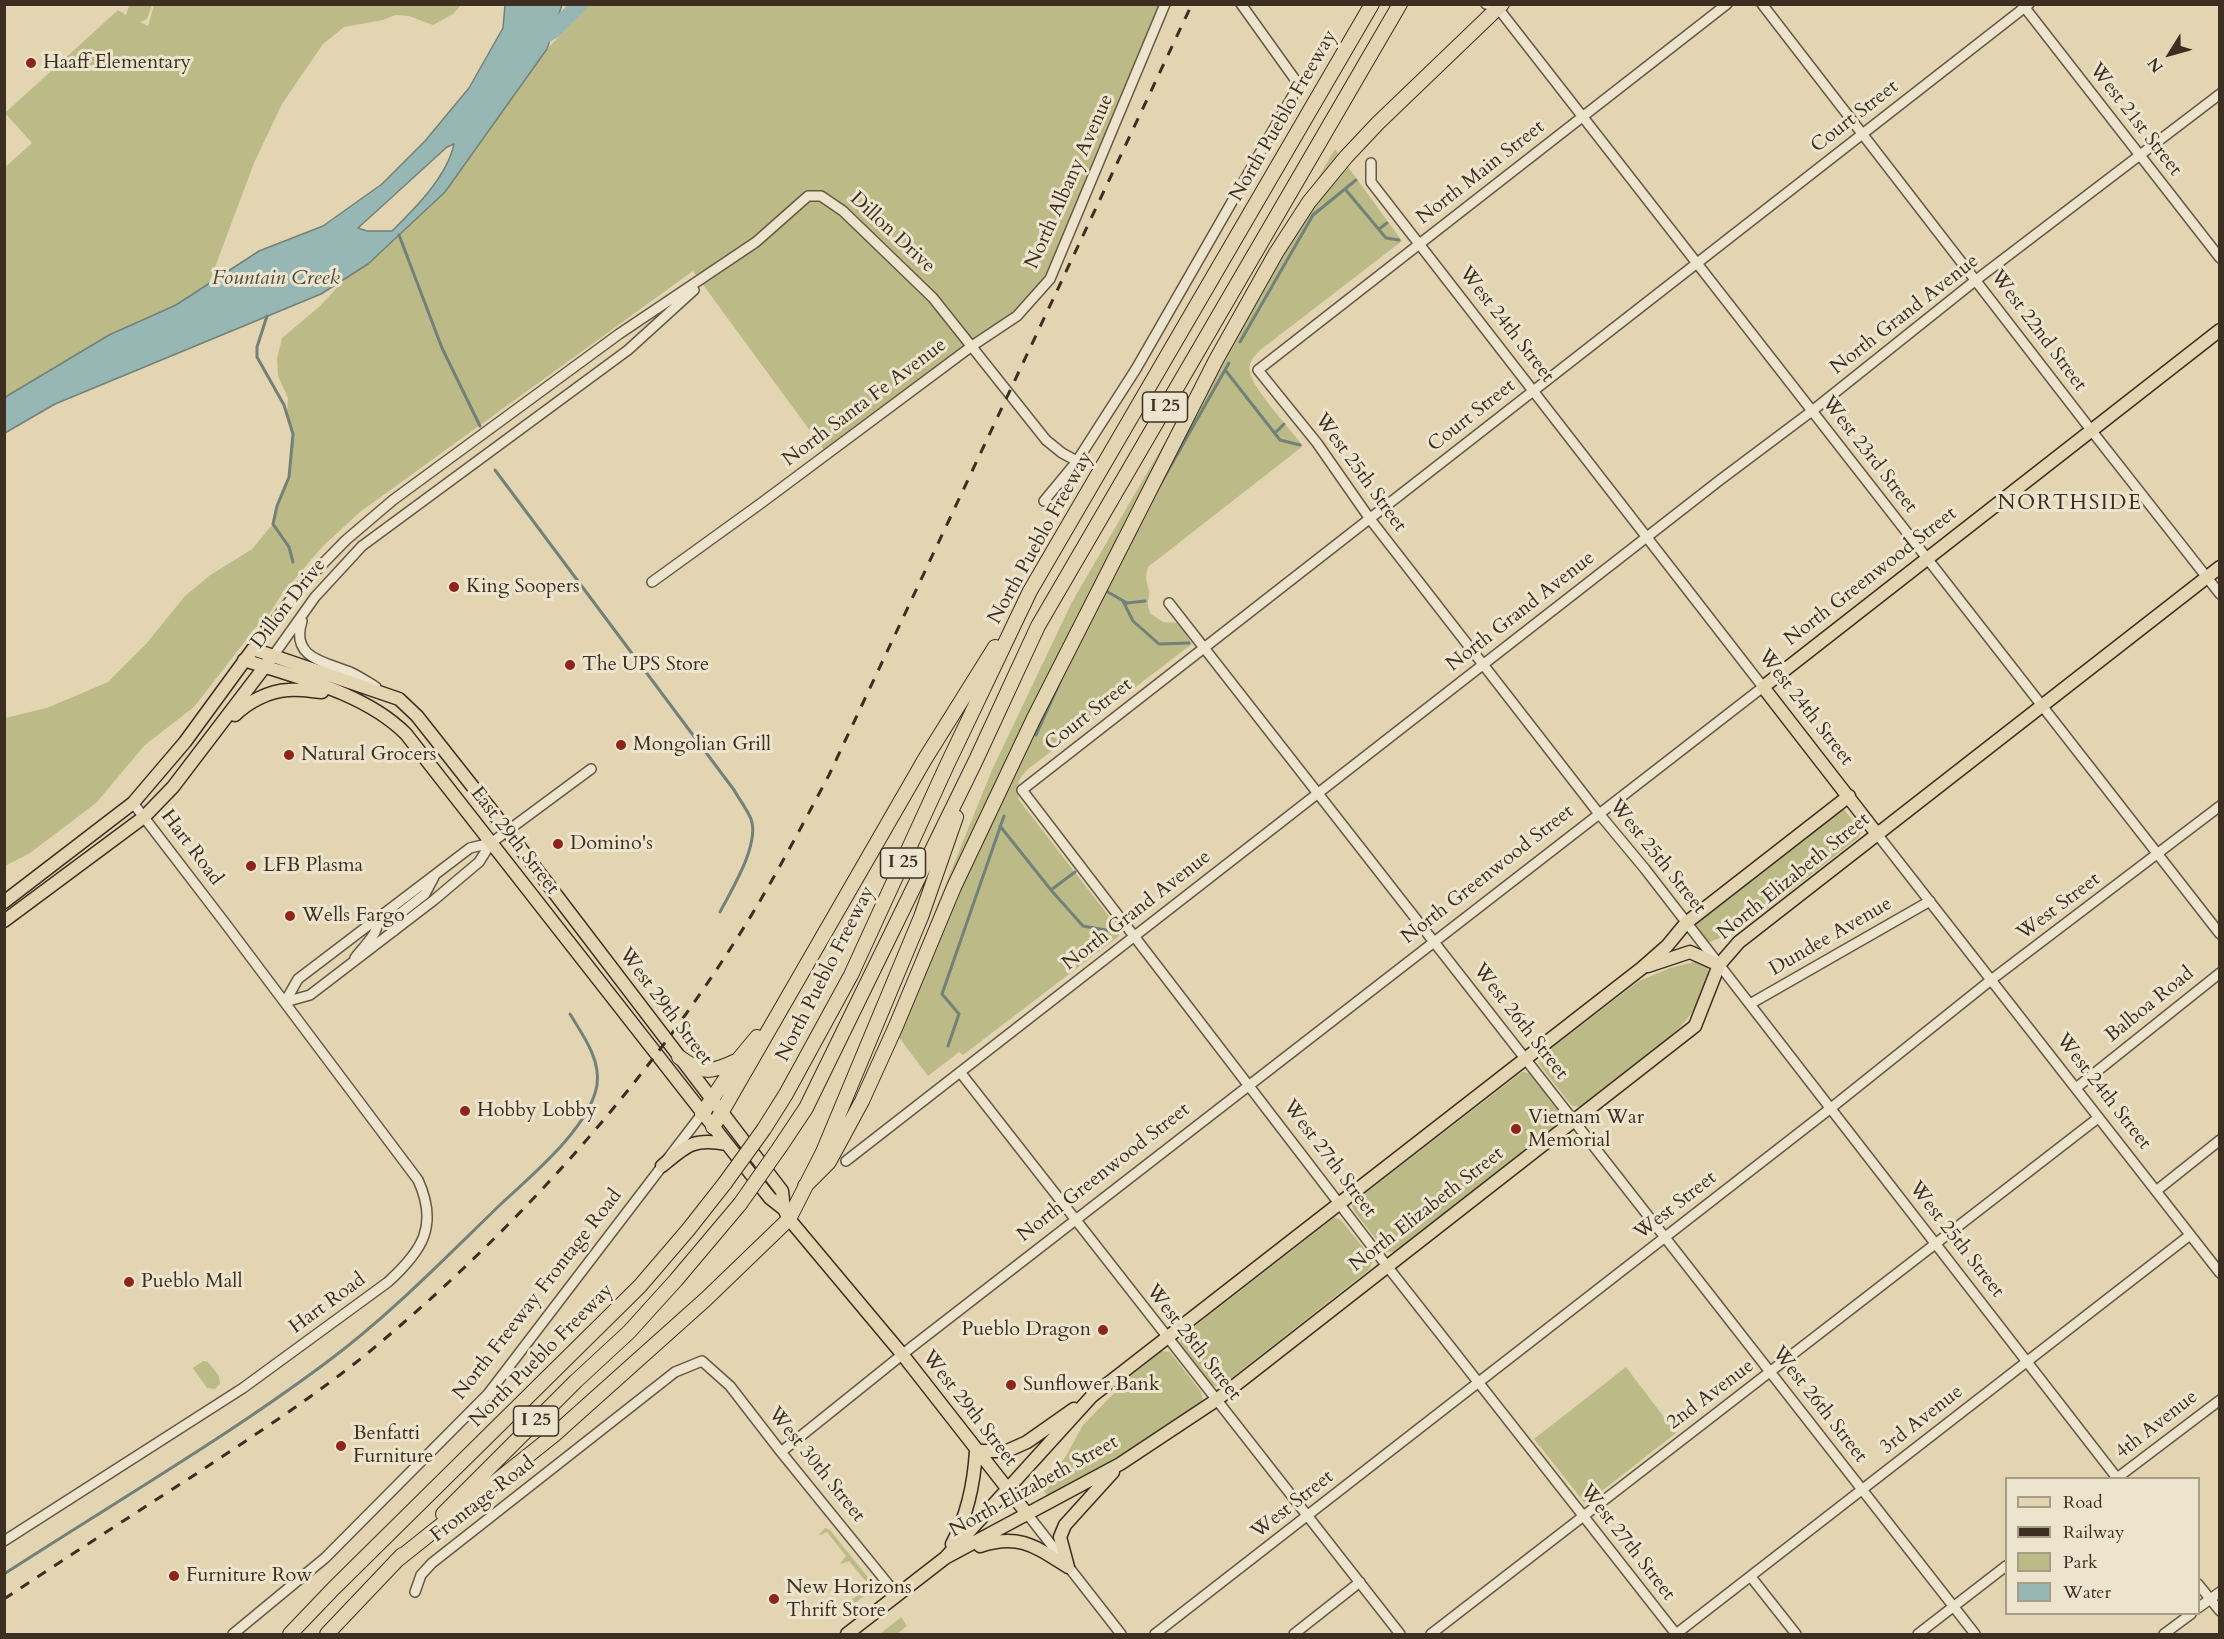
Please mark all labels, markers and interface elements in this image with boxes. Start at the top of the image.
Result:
north arrow [2140,24,2200,84]
street label: North Pueblo Freeway [1225,26,1343,206]
place label: Haaff Elementary [43,51,191,75]
text: N [2143,53,2169,77]
marker: Haaff Elementary [24,56,38,70]
street label: West 21st Street [2084,59,2186,181]
street label: Court Street [1807,75,1903,159]
street label: North Albany Avenue [1021,91,1119,273]
street label: North Main Street [1412,116,1550,230]
street label: Dillon Drive [844,187,940,279]
street label: North Grand Avenue [1826,250,1984,380]
street label: West 24th Street [1453,262,1559,388]
water label: Fountain Creek [212,266,340,292]
street label: West 22nd Street [1985,266,2091,396]
street label: North Santa Fe Avenue [778,334,952,472]
street label: Court Street [1424,374,1520,458]
road number: I 25 [1142,392,1188,422]
street label: West 23rd Street [1816,392,1922,518]
street label: West 25th Street [1309,409,1411,537]
street label: North Pueblo Freeway [984,447,1098,629]
district label: NORTHSIDE [1998,491,2142,517]
street label: North Greenwood Street [1780,502,1962,652]
street label: North Grand Avenue [1442,547,1600,677]
street label: Dillon Drive [246,554,332,654]
place label: King Soopers [466,575,580,599]
marker: King Soopers [447,580,461,594]
street label: West 24th Street [1752,645,1858,771]
place label: The UPS Store [582,653,709,677]
marker: The UPS Store [563,658,577,672]
street label: Court Street [1041,673,1137,757]
place label: Mongolian Grill [633,733,771,757]
marker: Mongolian Grill [614,738,628,752]
place label: Natural Grocers [301,743,437,767]
marker: Natural Grocers [282,748,296,762]
street label: East 29th Street [464,782,564,900]
street label: West 25th Street [1603,795,1711,919]
street label: North Greenwood Street [1397,800,1579,950]
street label: Hart Road [155,806,227,890]
street label: North Elizabeth Street [1713,808,1875,946]
place label: Domino's [570,832,653,856]
marker: Domino's [551,837,565,851]
street label: North Grand Avenue [1058,846,1216,976]
road number: I 25 [880,848,926,878]
place label: LFB Plasma [263,854,363,878]
marker: LFB Plasma [244,859,258,873]
street label: West Street [2013,868,2105,946]
street label: North Pueblo Freeway [771,882,881,1066]
street label: Dundee Avenue [1765,892,1897,982]
place label: Wells Fargo [302,904,405,928]
marker: Wells Fargo [283,909,297,923]
street label: West 29th Street [613,944,717,1070]
street label: West 26th Street [1467,959,1573,1085]
street label: Balboa Road [2101,962,2199,1048]
street label: West 24th Street [2050,1029,2156,1155]
street label: West 27th Street [1277,1096,1381,1222]
street label: North Greenwood Street [1013,1098,1195,1248]
place label: Hobby Lobby [477,1099,597,1123]
marker: Hobby Lobby [458,1104,472,1118]
place label: Vietnam War Memorial [1528,1106,1644,1153]
marker: Vietnam War Memorial [1509,1122,1523,1136]
street label: North Elizabeth Street [1345,1142,1509,1278]
street label: West Street [1630,1166,1722,1246]
street label: West 25th Street [1903,1177,2009,1303]
street label: North Freeway Frontage Road [448,1185,628,1405]
street label: Hart Road [285,1268,371,1340]
place label: Pueblo Mall [141,1270,243,1294]
marker: Pueblo Mall [122,1275,136,1289]
street label: North Pueblo Freeway [465,1279,619,1433]
street label: West 28th Street [1140,1280,1246,1406]
place label: Pueblo Dragon [962,1318,1091,1342]
marker: Pueblo Dragon [1096,1323,1110,1337]
street label: West 26th Street [1766,1342,1872,1468]
street label: West 29th Street [916,1346,1022,1472]
street label: 2nd Avenue [1663,1355,1759,1435]
place label: Sunflower Bank [1023,1373,1160,1397]
marker: Sunflower Bank [1004,1378,1018,1392]
street label: 3rd Avenue [1876,1380,1968,1460]
street label: 4th Avenue [2111,1385,2203,1465]
street label: West 30th Street [762,1403,870,1527]
road number: I 25 [514,1406,558,1436]
place label: Benfatti Furniture [353,1422,433,1469]
street label: North Elizabeth Street [946,1431,1122,1543]
marker: Benfatti Furniture [334,1439,348,1453]
street label: Frontage Road [426,1452,540,1548]
street label: West Street [1247,1465,1339,1545]
legend [2005,1477,2200,1615]
street label: West 27th Street [1574,1480,1680,1606]
text: Road [2063,1490,2103,1515]
text: Railway [2063,1520,2125,1545]
text: Park [2063,1550,2098,1575]
place label: Furniture Row [186,1564,312,1588]
marker: Furniture Row [167,1569,181,1583]
place label: New Horizons Thrift Store [786,1576,912,1623]
text: Water [2063,1580,2111,1605]
marker: New Horizons Thrift Store [767,1592,781,1606]

